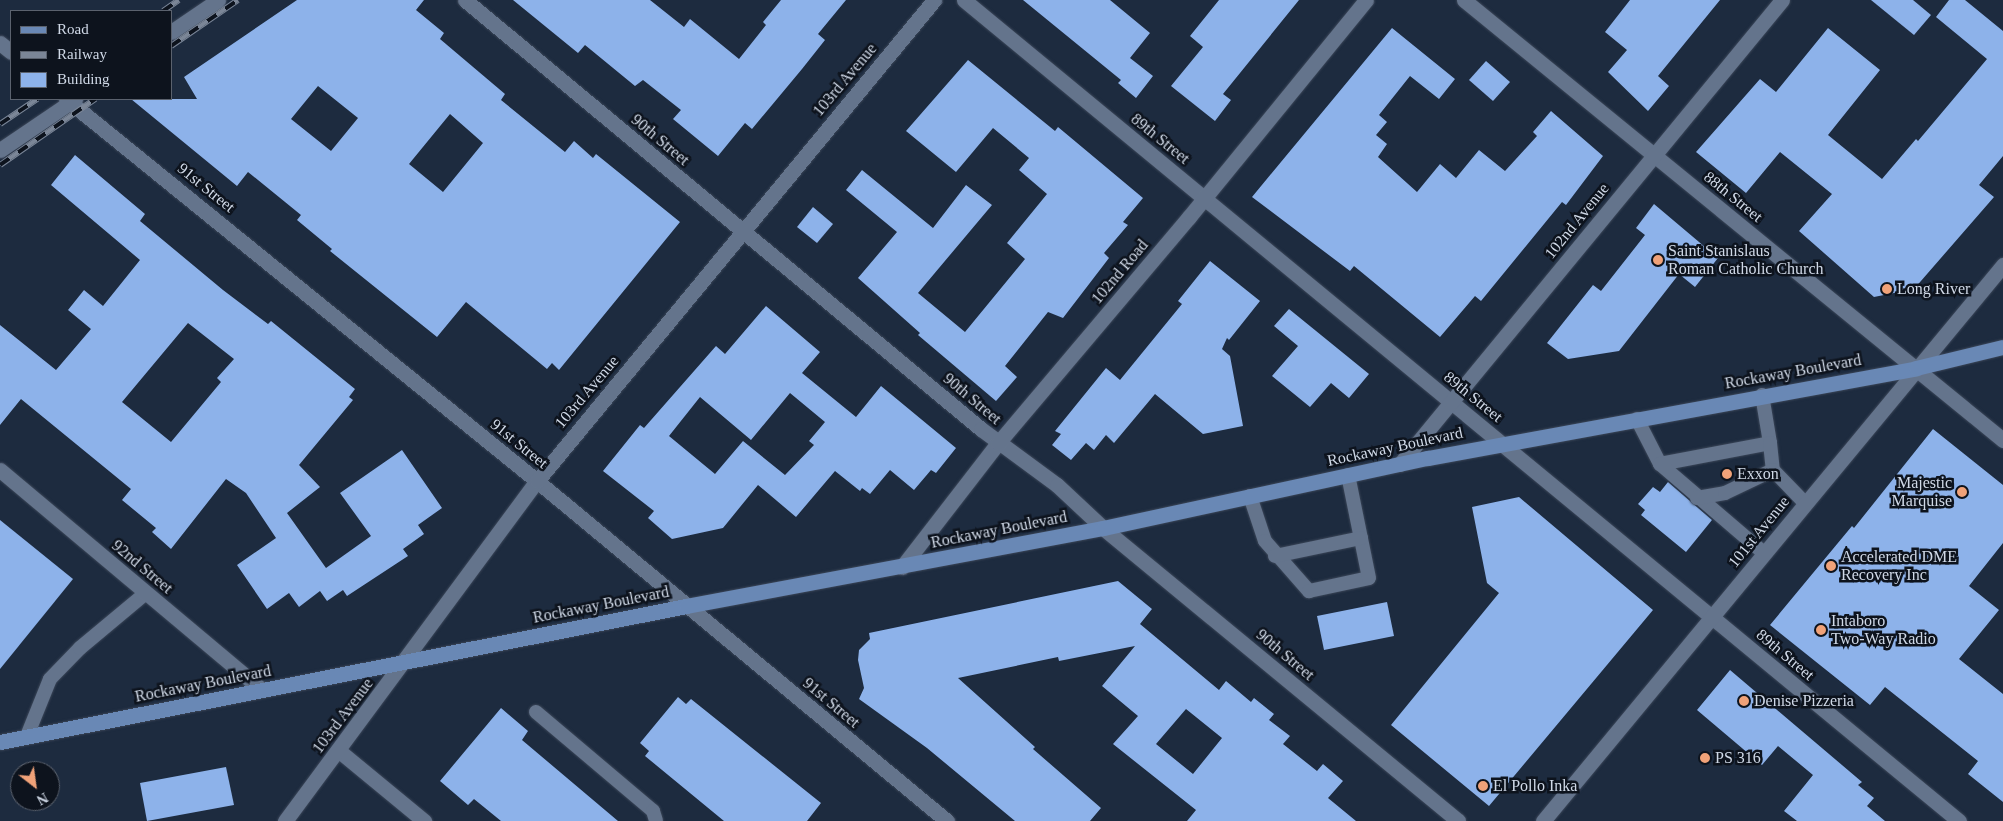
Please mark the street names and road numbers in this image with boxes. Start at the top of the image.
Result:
street label: 103rd Avenue [809,39,881,121]
street label: 90th Street [627,110,693,170]
street label: 89th Street [1127,110,1193,168]
street label: 91st Street [174,159,238,217]
street label: 88th Street [1700,168,1766,226]
street label: 102nd Avenue [1540,179,1614,263]
street label: 102nd Road [1088,236,1152,308]
street label: 103rd Avenue [551,351,623,433]
street label: Rockaway Boulevard [1723,351,1863,393]
street label: 89th Street [1440,368,1506,426]
street label: 90th Street [939,369,1005,429]
street label: 91st Street [487,415,551,473]
street label: Rockaway Boulevard [1325,423,1465,471]
street label: 101st Avenue [1724,492,1794,572]
street label: Rockaway Boulevard [929,507,1069,553]
street label: 92nd Street [108,536,176,598]
street label: Rockaway Boulevard [531,582,671,628]
street label: 90th Street [1252,625,1318,685]
street label: 89th Street [1752,625,1818,685]
street label: Rockaway Boulevard [133,661,273,707]
street label: 103rd Avenue [308,674,378,758]
street label: 91st Street [799,674,863,732]

